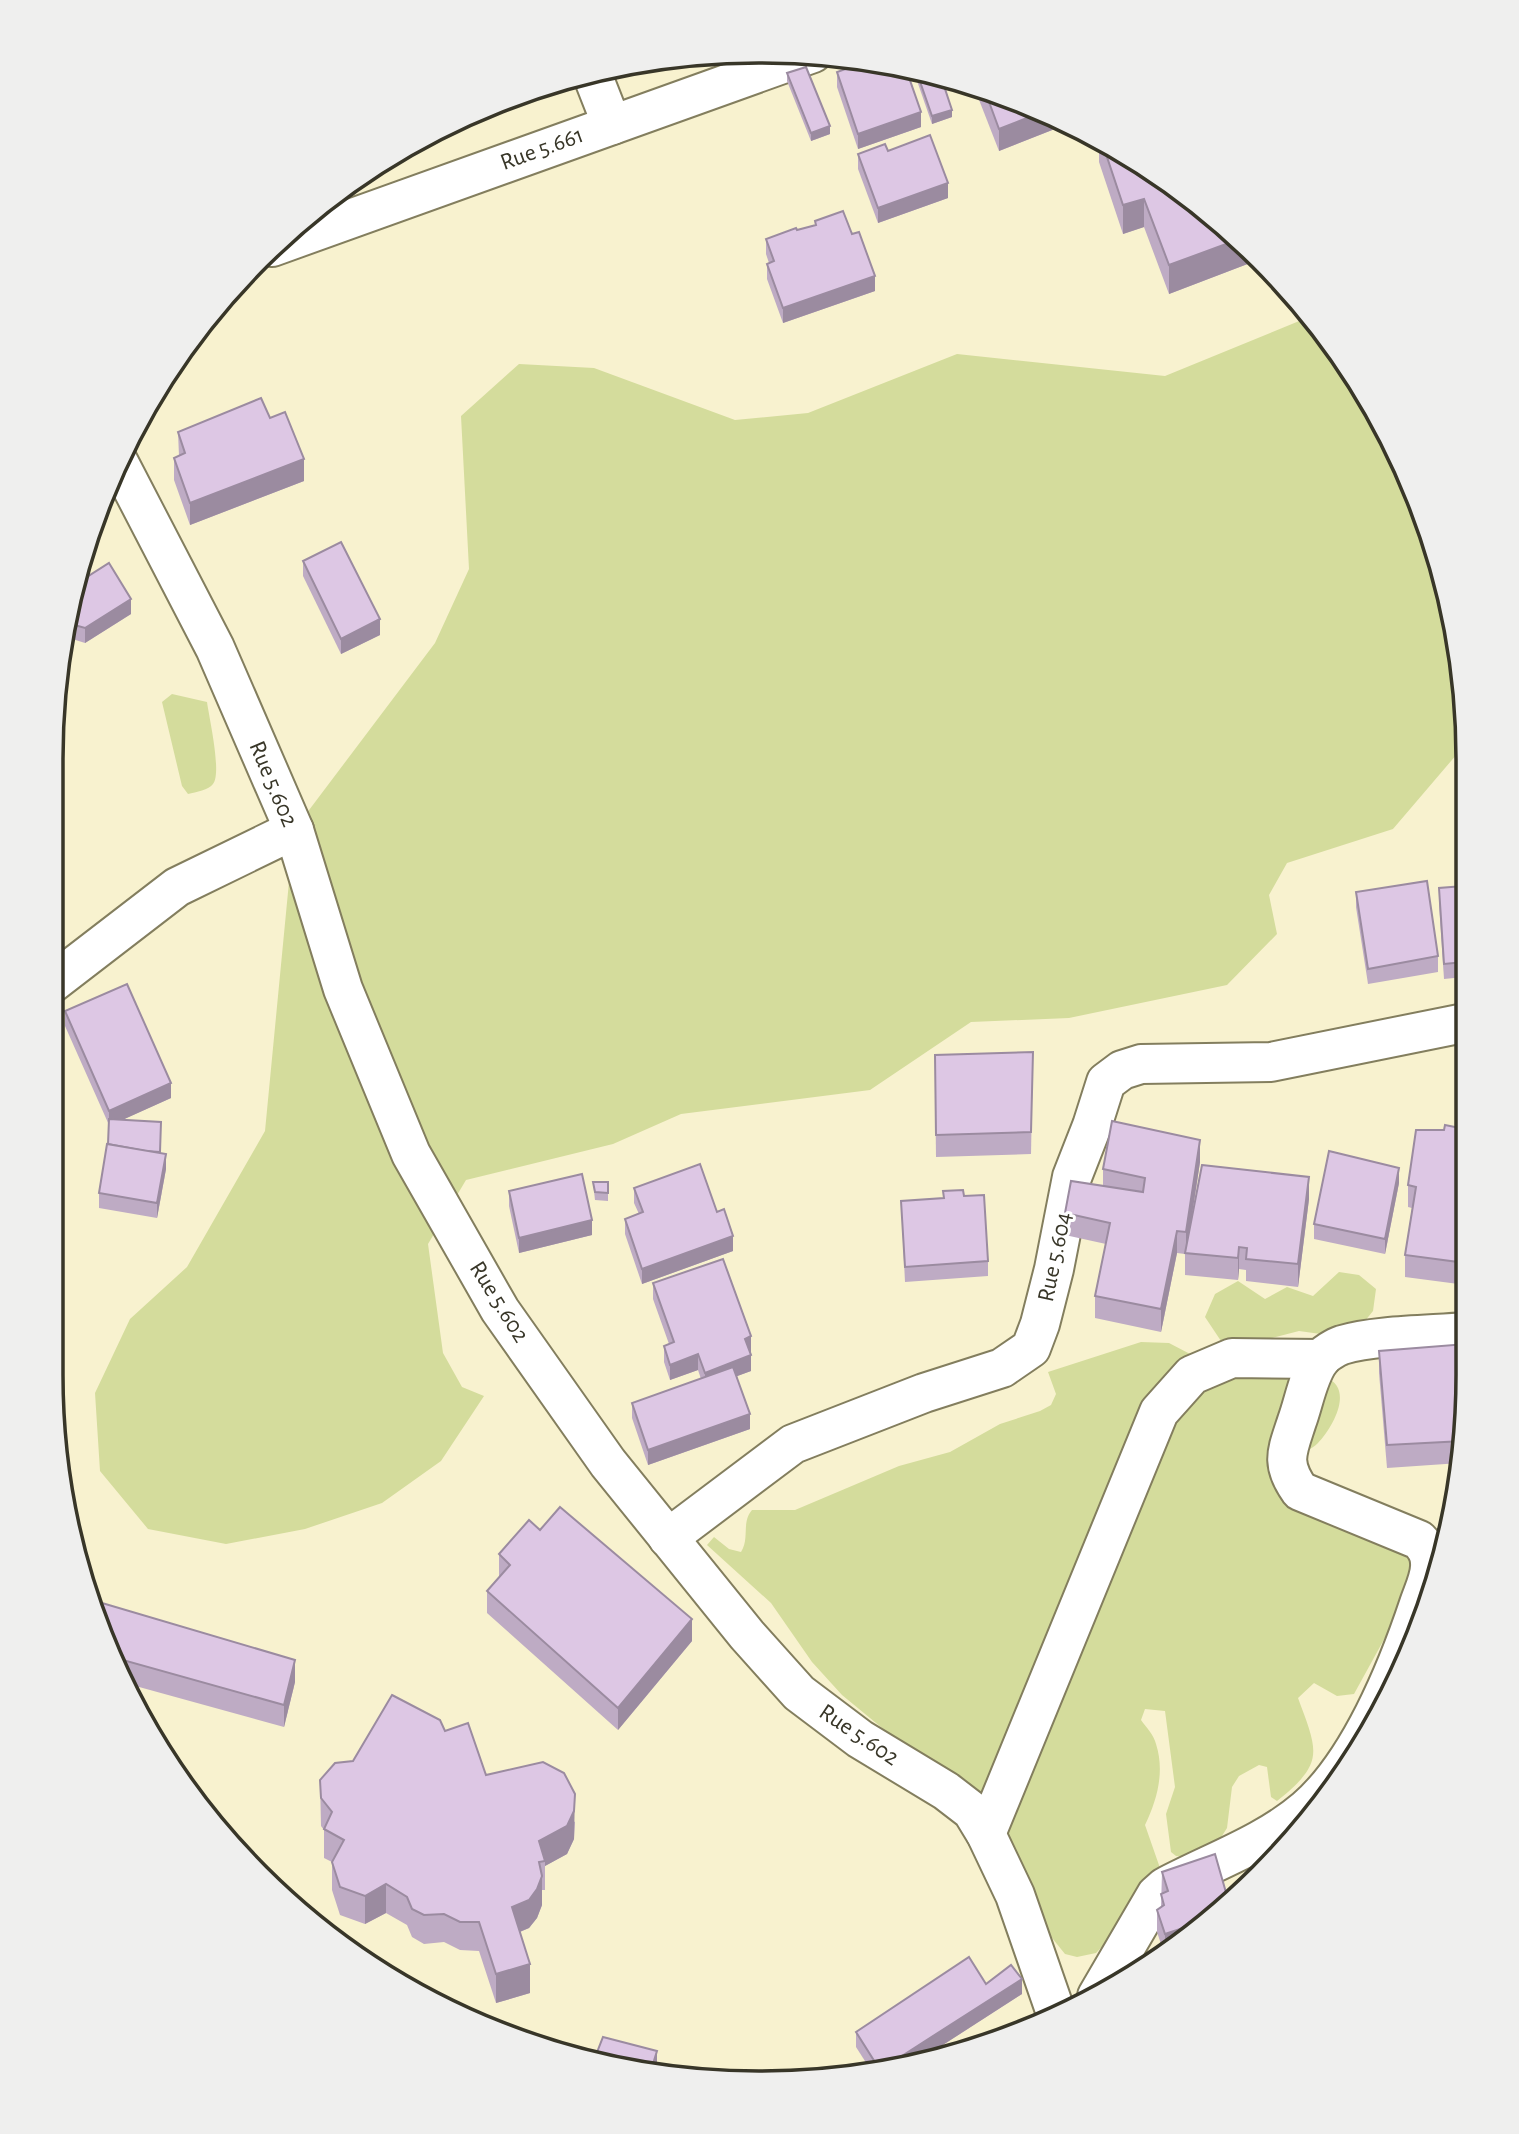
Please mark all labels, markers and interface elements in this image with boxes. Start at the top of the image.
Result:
street label: Rue 5.661 [497,123,587,175]
street label: Rue 5.602 [244,738,302,830]
street label: Rue 5.604 [1034,1210,1076,1304]
street label: Rue 5.602 [465,1257,533,1347]
street label: Rue 5.602 [815,1700,903,1770]

